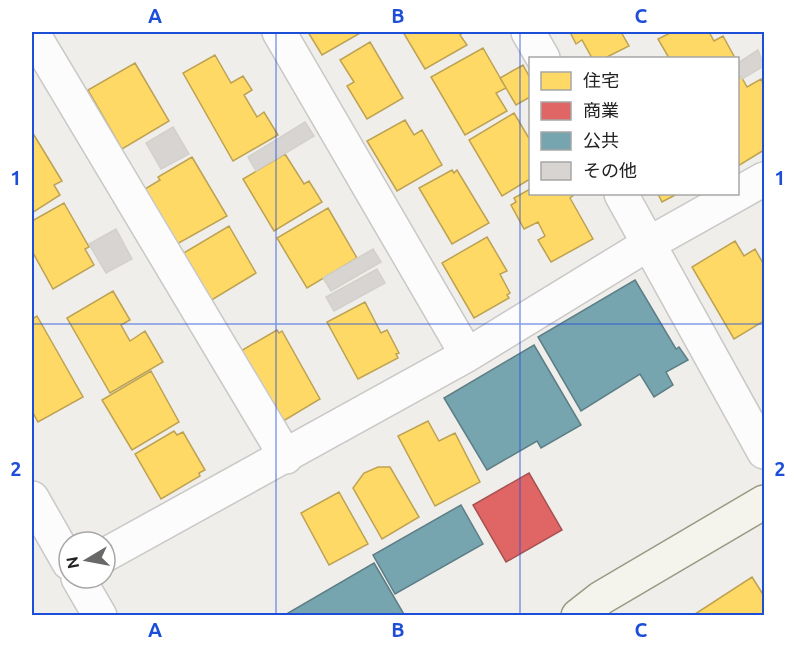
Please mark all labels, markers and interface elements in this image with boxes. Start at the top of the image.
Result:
text: A [148,4,162,27]
text: B [391,4,405,27]
text: C [635,4,648,27]
legend [529,57,739,195]
text: 住宅 [583,70,619,90]
text: 商業 [583,100,619,120]
text: 公共 [583,130,619,150]
text: その他 [583,160,637,180]
text: 1 [10,166,22,189]
text: 1 [774,166,786,189]
text: 2 [10,457,22,480]
text: 2 [774,457,786,480]
north arrow [57,530,117,590]
text: N [62,555,82,570]
text: A [148,618,162,641]
text: B [391,618,405,641]
text: C [635,618,648,641]

